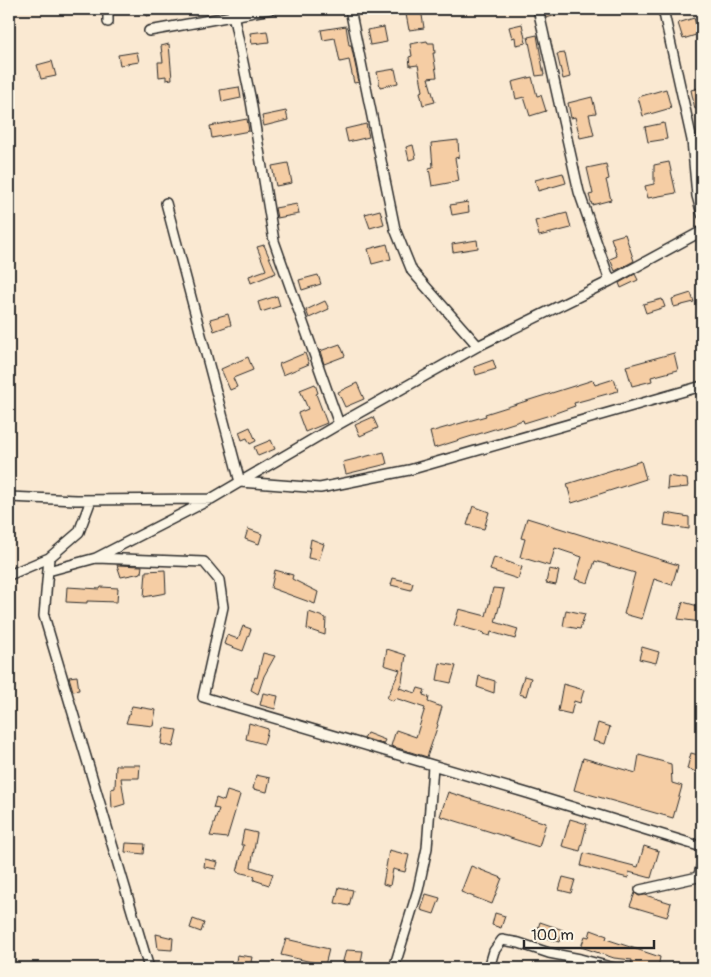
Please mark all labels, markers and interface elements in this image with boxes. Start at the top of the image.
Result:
scale bar [524,917,654,949]
text: 100 m [531,926,574,945]

